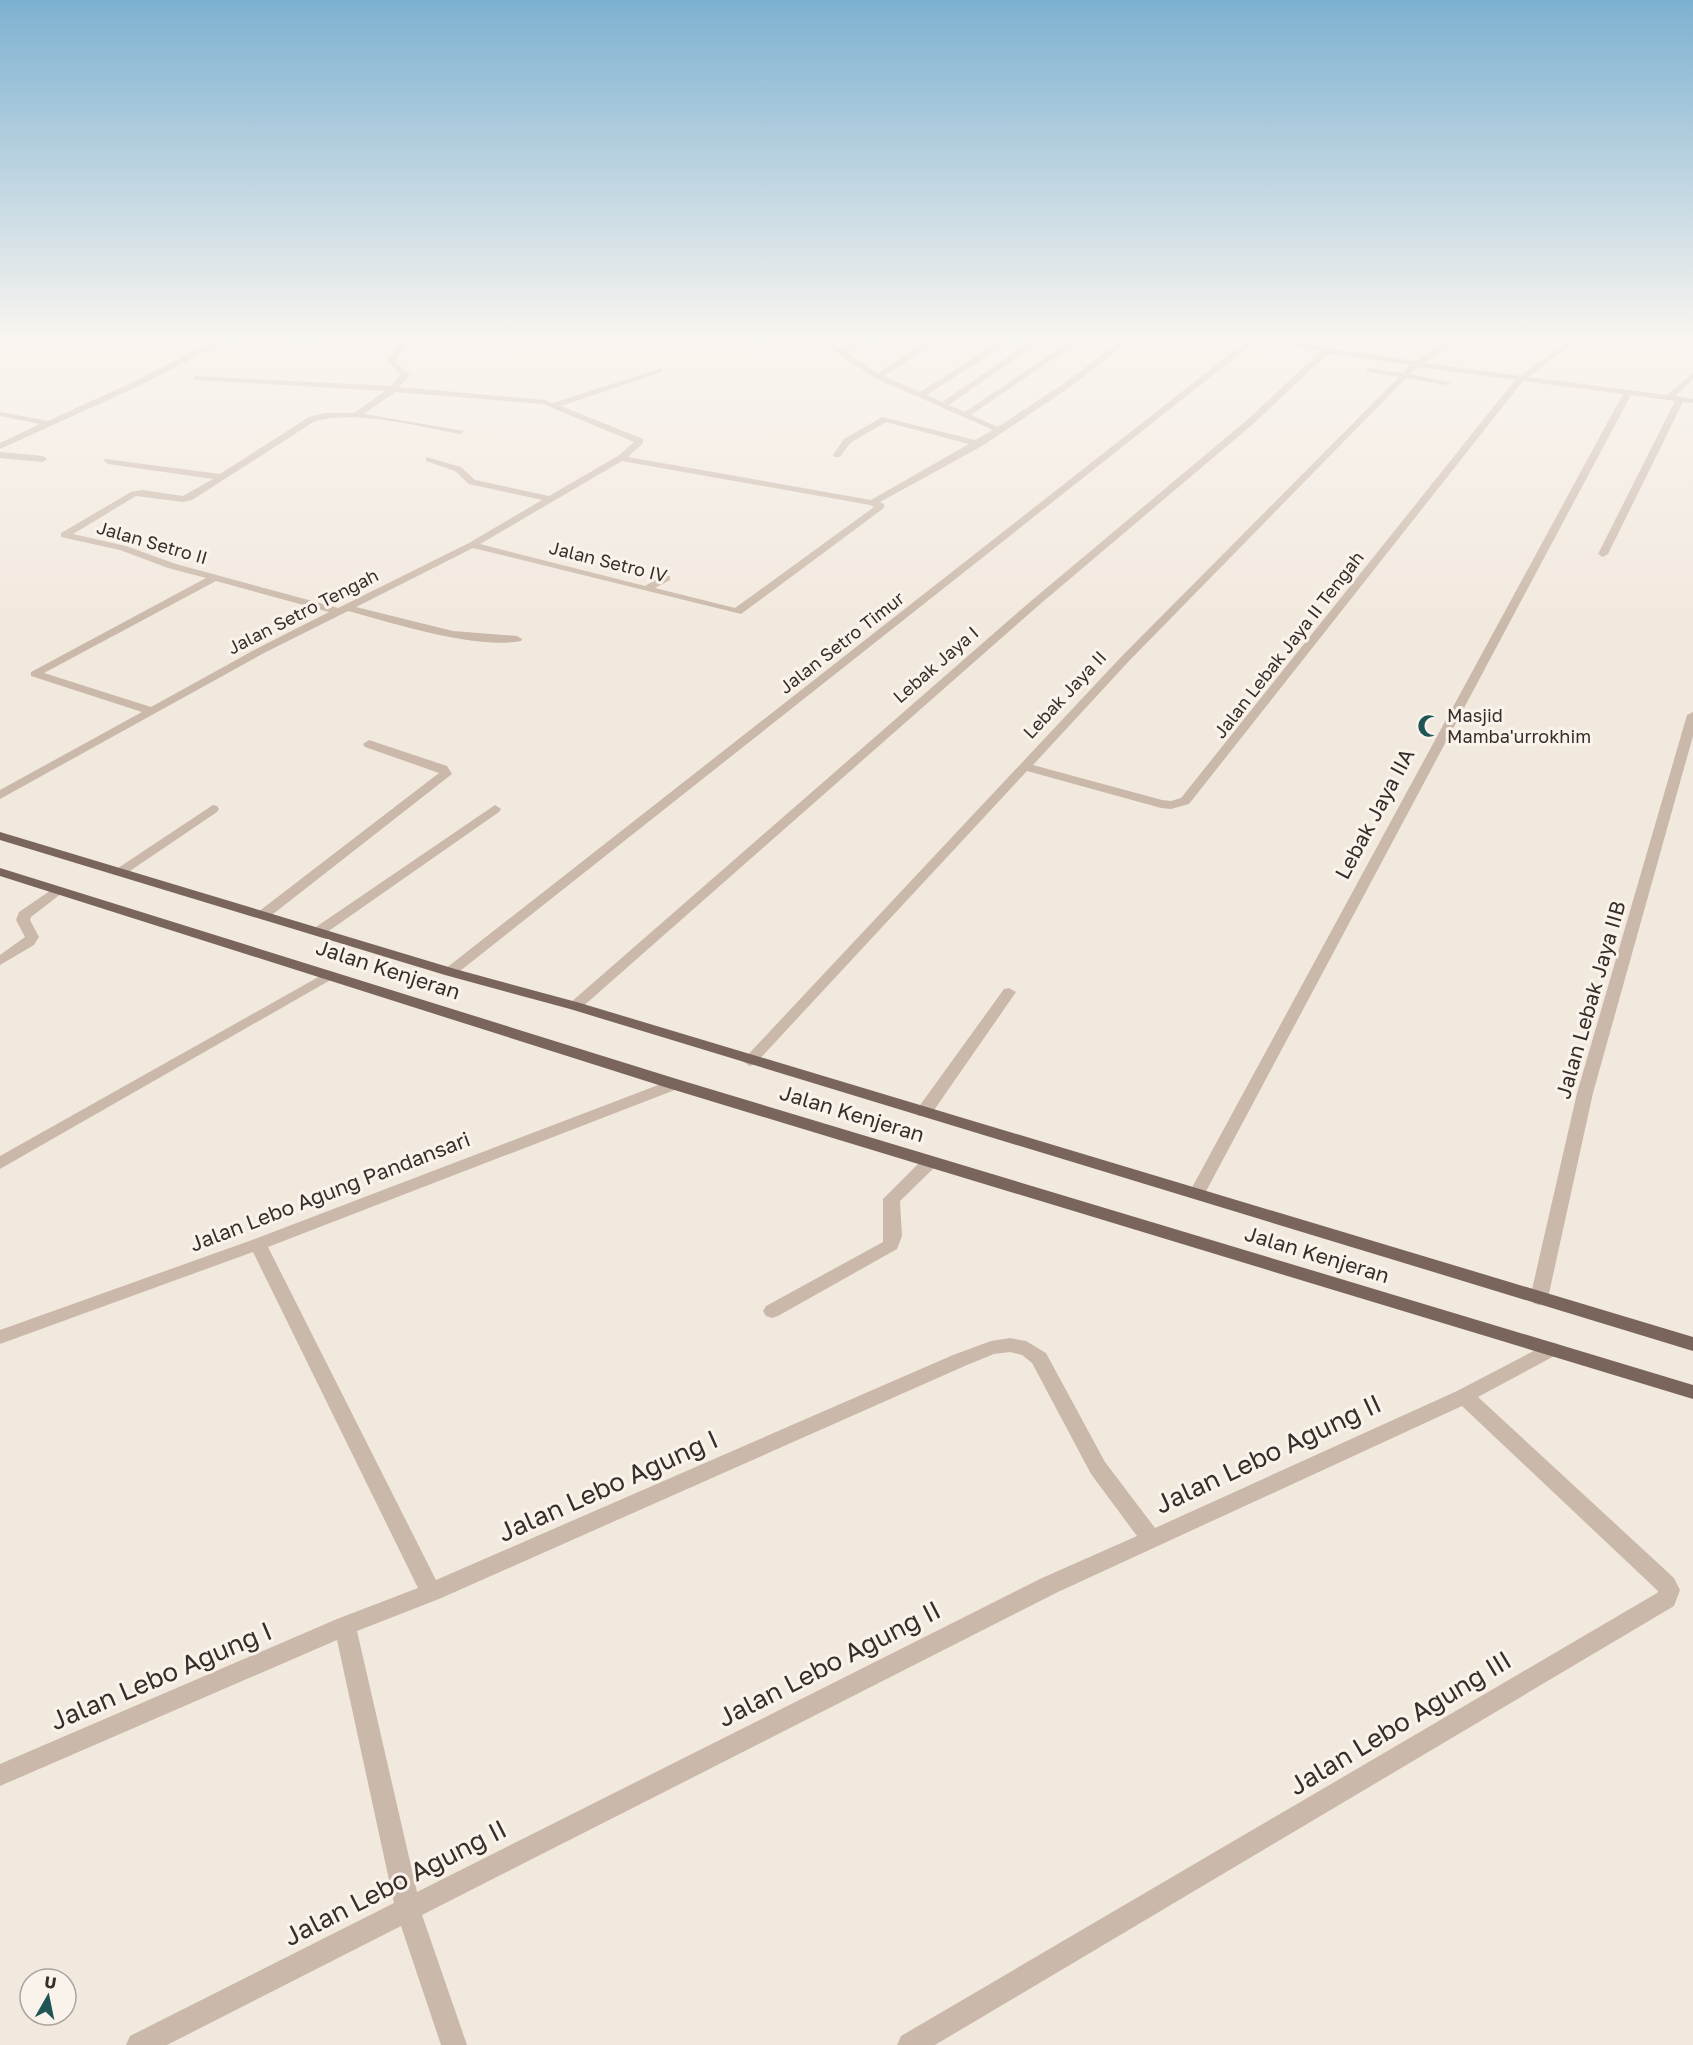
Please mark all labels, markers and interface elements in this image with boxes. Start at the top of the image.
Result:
street label: Jalan Setro II [94,516,210,568]
street label: Jalan Setro IV [547,536,669,586]
street label: Jalan Lebak Jaya II Tengah [1208,546,1368,742]
street label: Jalan Setro Tengah [223,564,382,659]
street label: Jalan Setro Timur [774,587,908,698]
street label: Lebak Jaya I [888,621,983,707]
street label: Lebak Jaya II [1018,646,1110,743]
place label: Masjid Mamba'urrokhim [1447,704,1591,747]
mosque icon: Masjid Mamba'urrokhim [1416,713,1442,739]
street label: Lebak Jaya IIA [1329,744,1420,883]
street label: Jalan Lebak Jaya IIB [1549,898,1631,1102]
street label: Jalan Kenjeran [313,934,464,1005]
street label: Jalan Kenjeran [777,1079,928,1147]
street label: Jalan Lebo Agung Pandansari [186,1125,474,1257]
street label: Jalan Kenjeran [1242,1220,1393,1288]
street label: Jalan Lebo Agung II [1150,1388,1386,1520]
street label: Jalan Lebo Agung I [493,1423,723,1548]
street label: Jalan Lebo Agung II [712,1594,945,1733]
street label: Jalan Lebo Agung I [45,1615,276,1736]
street label: Jalan Lebo Agung III [1283,1644,1517,1801]
street label: Jalan Lebo Agung II [278,1813,511,1952]
north arrow [18,1967,78,2027]
text: U [43,1971,58,1993]

